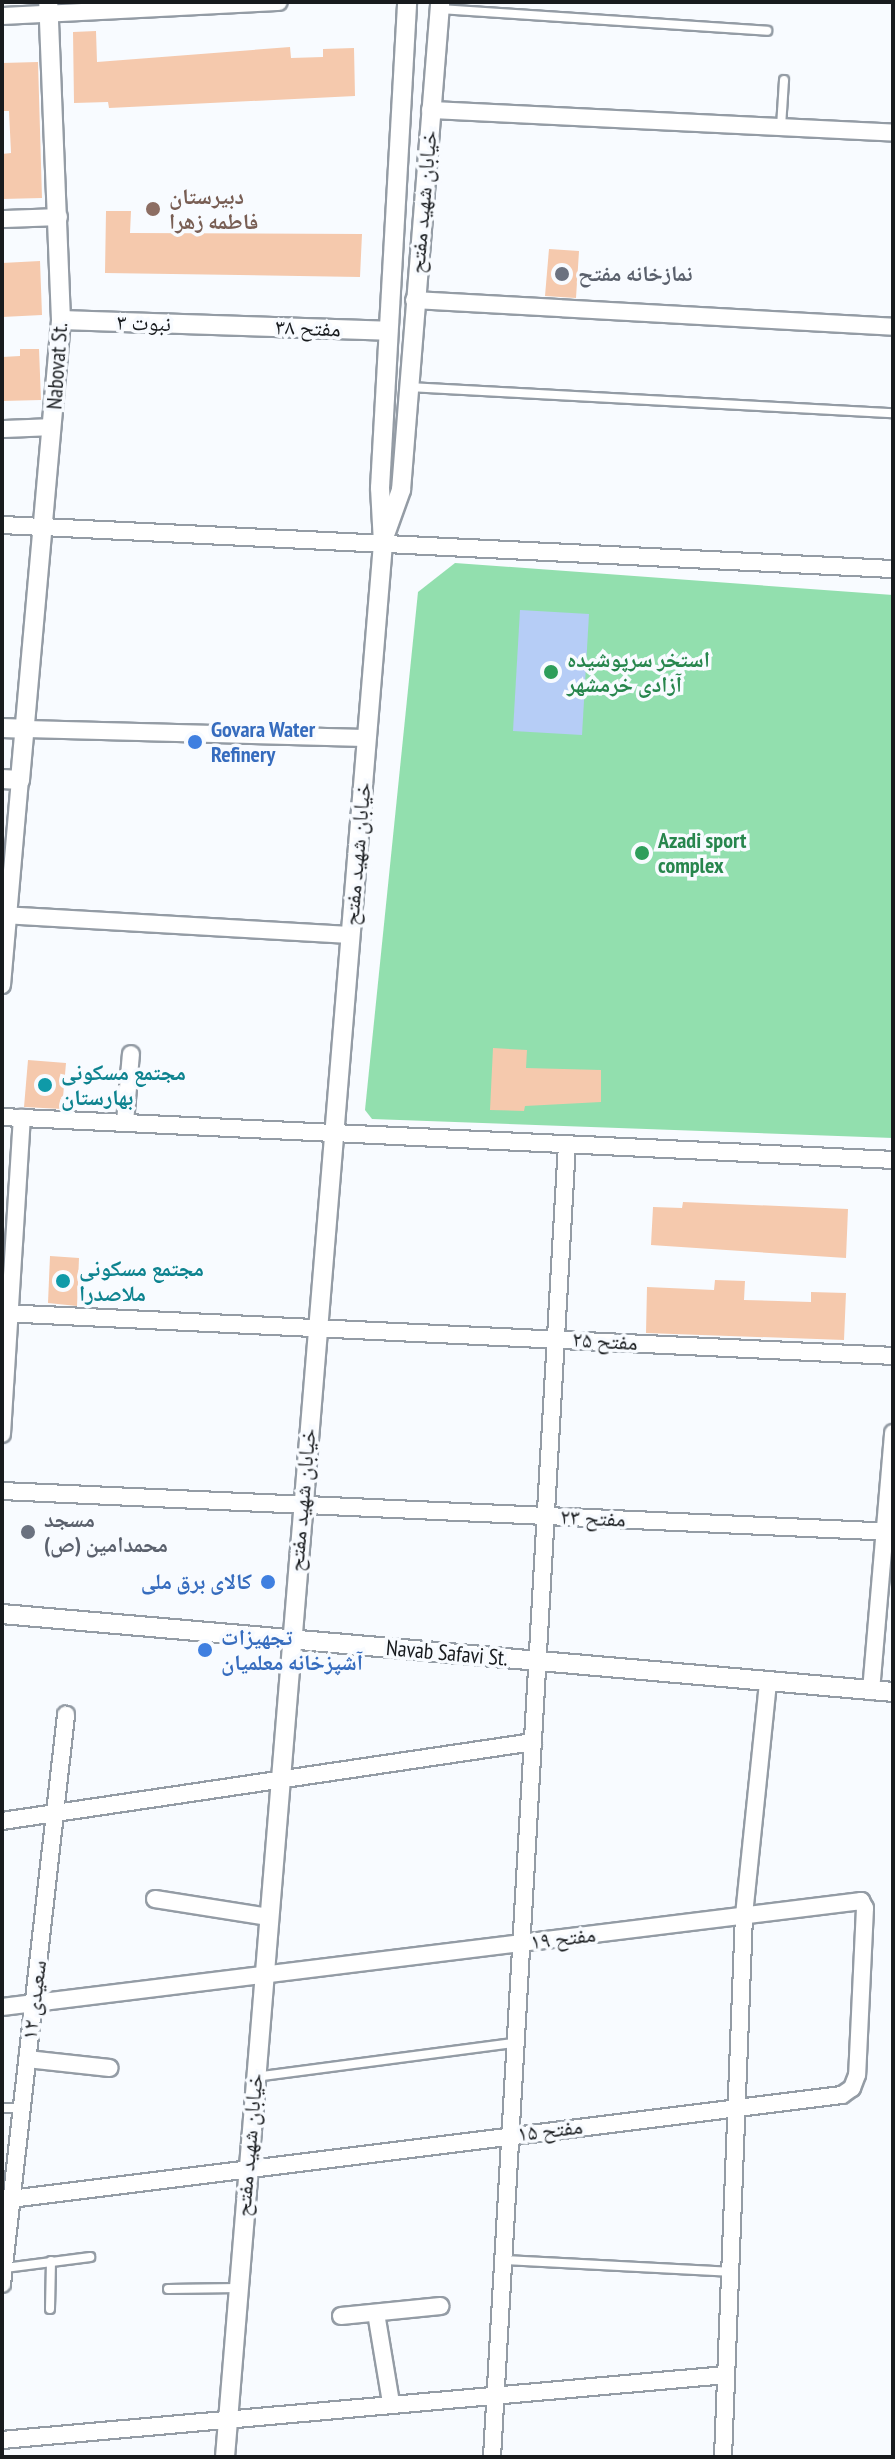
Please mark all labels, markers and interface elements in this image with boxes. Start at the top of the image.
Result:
street label: خیابان شهید مفتح [404,129,442,275]
place label: دبیرستان فاطمه زهرا [169,183,258,234]
marker: دبیرستان فاطمه زهرا [144,200,162,218]
place label: نمازخانه مفتح [578,261,693,287]
marker: نمازخانه مفتح [553,265,571,283]
street label: نبوت ۳ [116,309,172,337]
street label: مفتح ۳۸ [275,314,341,342]
street label: Nabovat St. [41,322,73,410]
place label: استخر سرپوشیده آزادی خرمشهر [567,646,710,698]
marker: استخر سرپوشیده آزادی خرمشهر [542,663,560,681]
place label: Govara Water Refinery [211,716,316,768]
marker: Govara Water Refinery [186,733,204,751]
street label: خیابان شهید مفتح [338,781,376,927]
place label: Azadi sport complex [658,827,746,878]
marker: Azadi sport complex [633,844,651,862]
place label: مجتمع مسکونی بهارستان [61,1059,186,1110]
marker: مجتمع مسکونی بهارستان [36,1076,54,1094]
place label: مجتمع مسکونی ملاصدرا [79,1255,204,1306]
marker: مجتمع مسکونی ملاصدرا [54,1272,72,1290]
street label: مفتح ۲۵ [572,1326,638,1356]
street label: خیابان شهید مفتح [283,1427,321,1573]
street label: مفتح ۲۳ [560,1504,626,1532]
place label: مسجد محمدامین (ص) [44,1506,168,1558]
marker: مسجد محمدامین (ص) [19,1523,37,1541]
place label: کالای برق ملی [141,1569,252,1595]
marker: کالای برق ملی [259,1573,277,1591]
place label: تجهيزات آشپزخانه معلمیان [221,1624,363,1676]
street label: Navab Safavi St. [385,1635,509,1671]
marker: تجهيزات آشپزخانه معلمیان [196,1641,214,1659]
street label: مفتح ۱۹ [529,1921,597,1955]
street label: سعیدی ۱۲ [16,1959,52,2041]
street label: خیابان شهید مفتح [230,2072,268,2218]
street label: مفتح ۱۵ [516,2113,584,2147]

